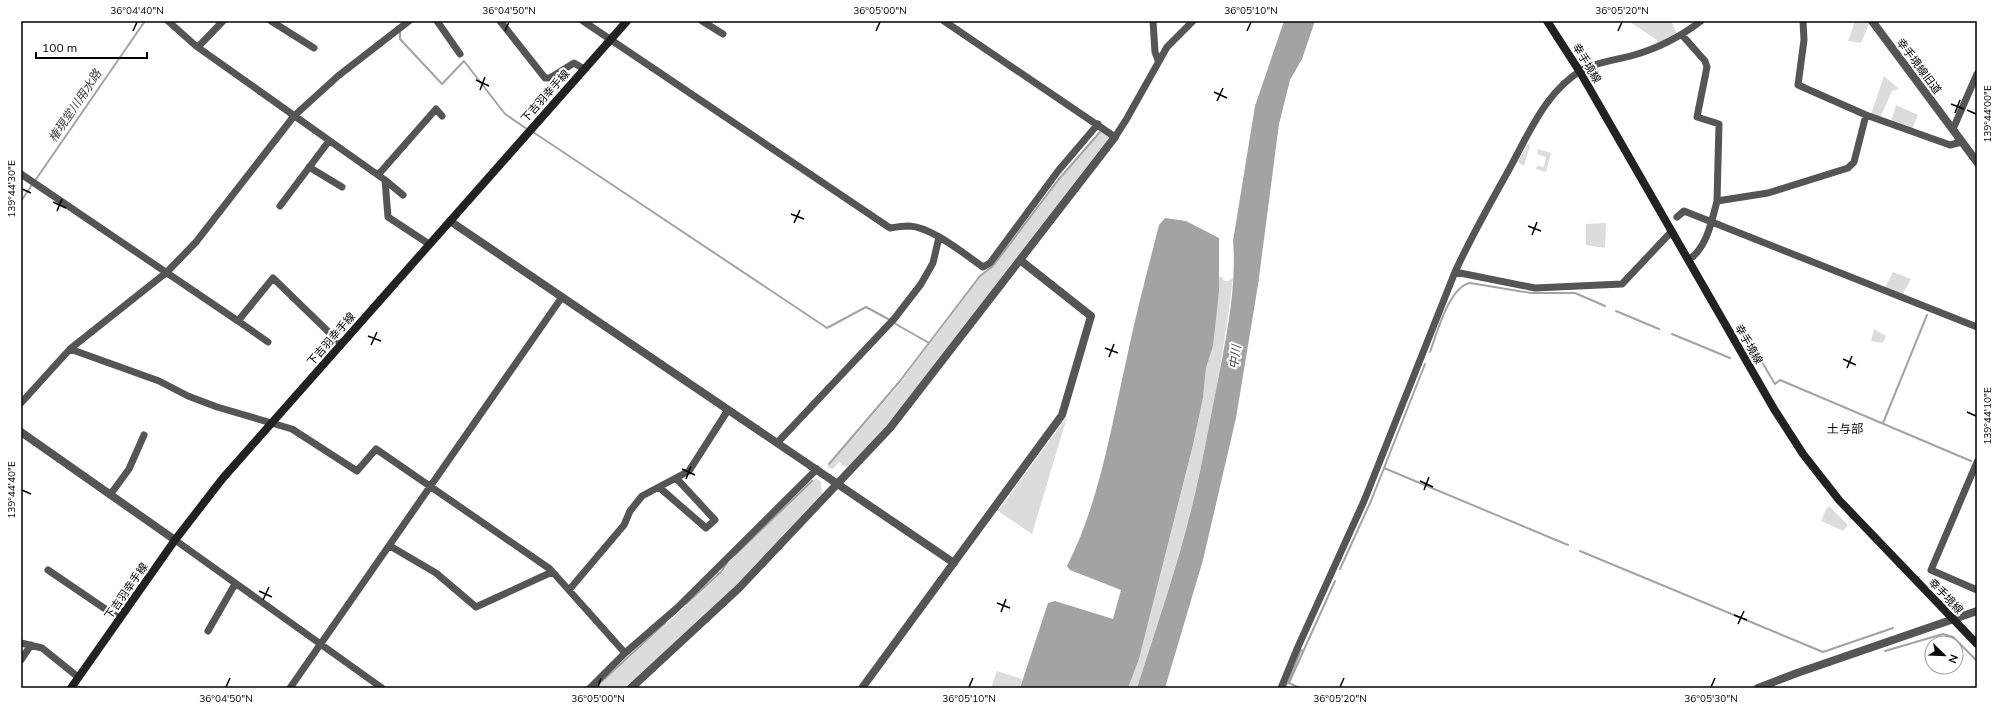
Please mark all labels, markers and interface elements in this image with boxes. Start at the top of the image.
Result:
text: 36°04'40"N [110,4,164,17]
text: 36°04'50"N [482,4,536,17]
text: 36°05'00"N [853,4,907,17]
text: 36°05'10"N [1224,4,1278,17]
text: 36°05'20"N [1595,4,1649,17]
scale bar [36,34,147,60]
street label: 幸手境線旧道 [1894,35,1944,97]
text: 100 m [42,40,77,55]
street label: 幸手境線 [1570,41,1604,85]
water label: 権現堂川用水路 [45,66,105,145]
street label: 下吉羽幸手線 [518,67,572,125]
text: 139°44'00"E [1981,85,1994,143]
text: 139°44'30"E [5,160,18,218]
street label: 下吉羽幸手線 [304,310,358,368]
street label: 幸手境線 [1732,321,1766,367]
water label: 中川 [1226,342,1244,370]
text: 139°44'10"E [1981,387,1994,445]
district label: 土与部 [1827,421,1863,436]
text: 139°44'40"E [5,461,18,519]
street label: 下吉羽幸手線 [101,560,151,622]
street label: 幸手境線 [1926,575,1966,617]
north arrow [1924,635,1964,675]
text: N [1945,652,1961,665]
text: 36°04'50"N [199,692,253,705]
text: 36°05'00"N [571,692,625,705]
text: 36°05'10"N [942,692,996,705]
text: 36°05'20"N [1313,692,1367,705]
text: 36°05'30"N [1684,692,1738,705]

